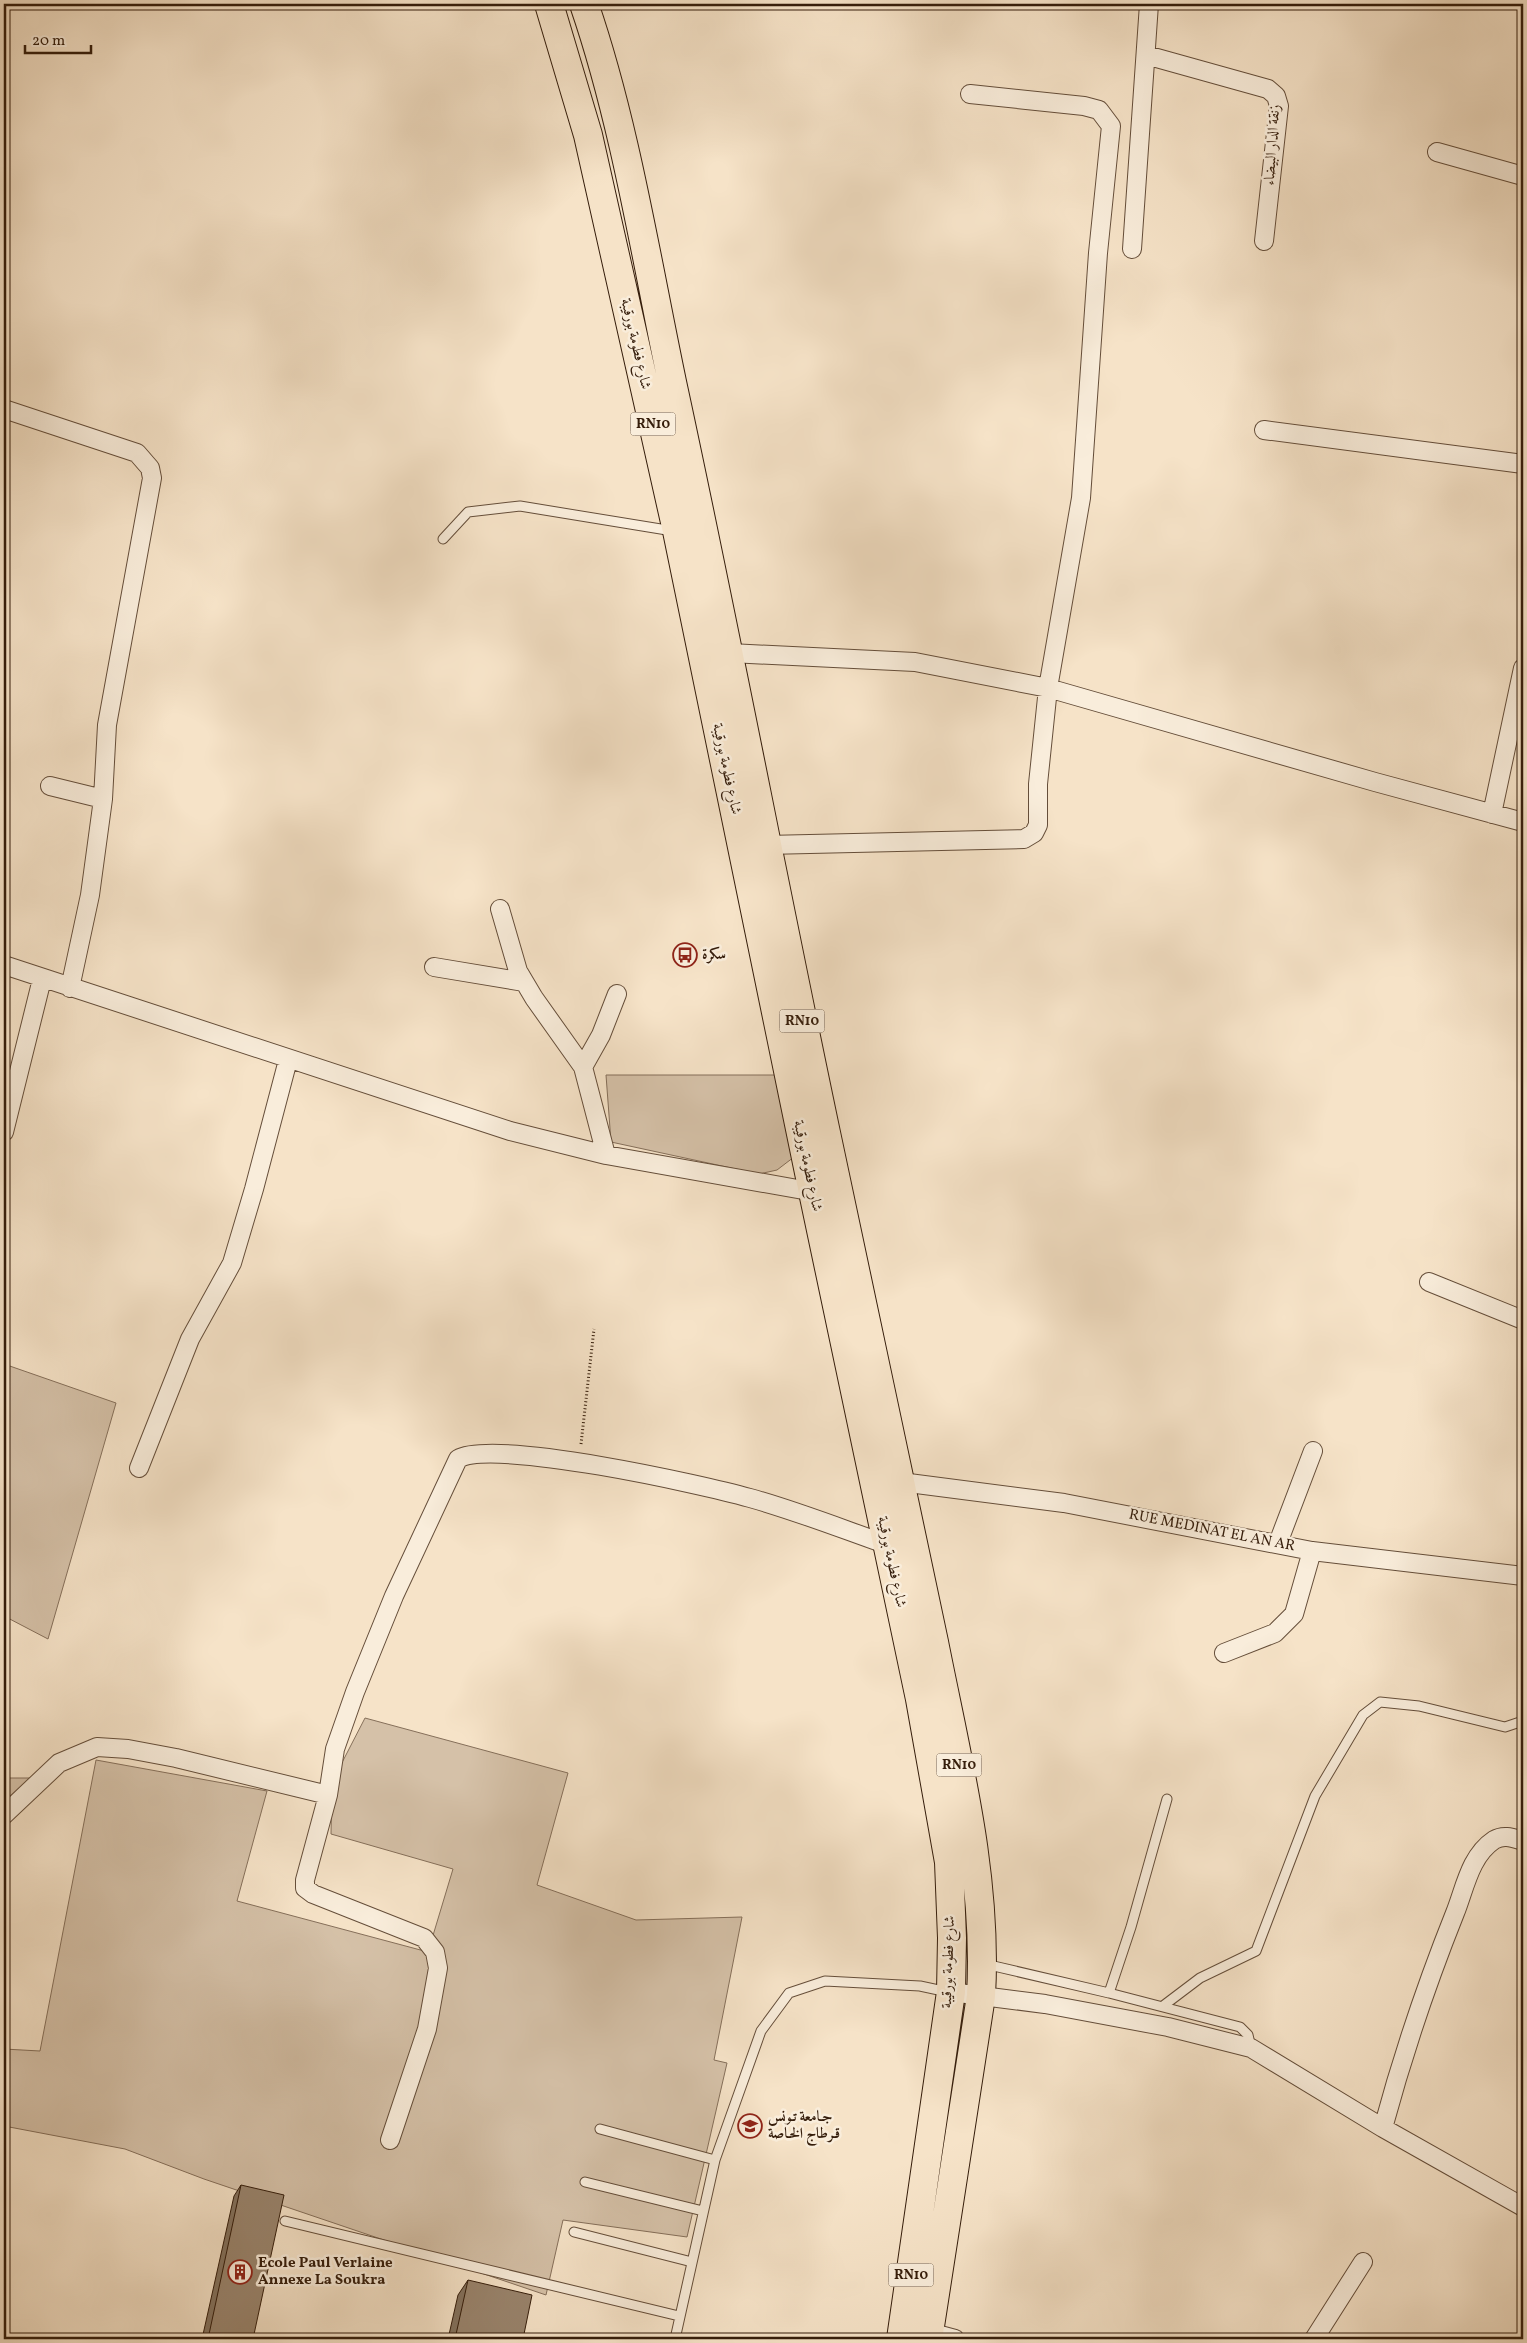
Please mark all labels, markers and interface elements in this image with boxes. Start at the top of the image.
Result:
scale bar [25,22,91,54]
text: 20 m [32,31,65,52]
street label: زنقة الدار البيضاء [1260,104,1286,186]
street label: شارع فطومة بورقيبة [613,296,656,392]
road number: RN10 [630,412,676,436]
street label: شارع فطومة بورقيبة [705,721,746,817]
bus stop icon: سكرة [672,942,698,968]
place label: سكرة [702,945,726,966]
road number: RN10 [780,1009,824,1032]
street label: شارع فطومة بورقيبة [786,1118,827,1214]
street label: RUE MEDINAT EL AN AR [1127,1505,1297,1557]
street label: شارع فطومة بورقيبة [870,1514,911,1610]
road number: RN10 [936,1754,982,1776]
street label: شارع فطومة بورقيبة [937,1915,962,2009]
place label: جـامعة تـونس قـرطاج الخـاصة [768,2107,840,2147]
school or university icon: جـامعة تـونس قـرطاج الخـاصة [737,2113,763,2139]
place label: Ecole Paul Verlaine Annexe La Soukra [258,2253,393,2291]
building icon: Ecole Paul Verlaine Annexe La Soukra [227,2259,253,2285]
road number: RN10 [888,2264,934,2286]

